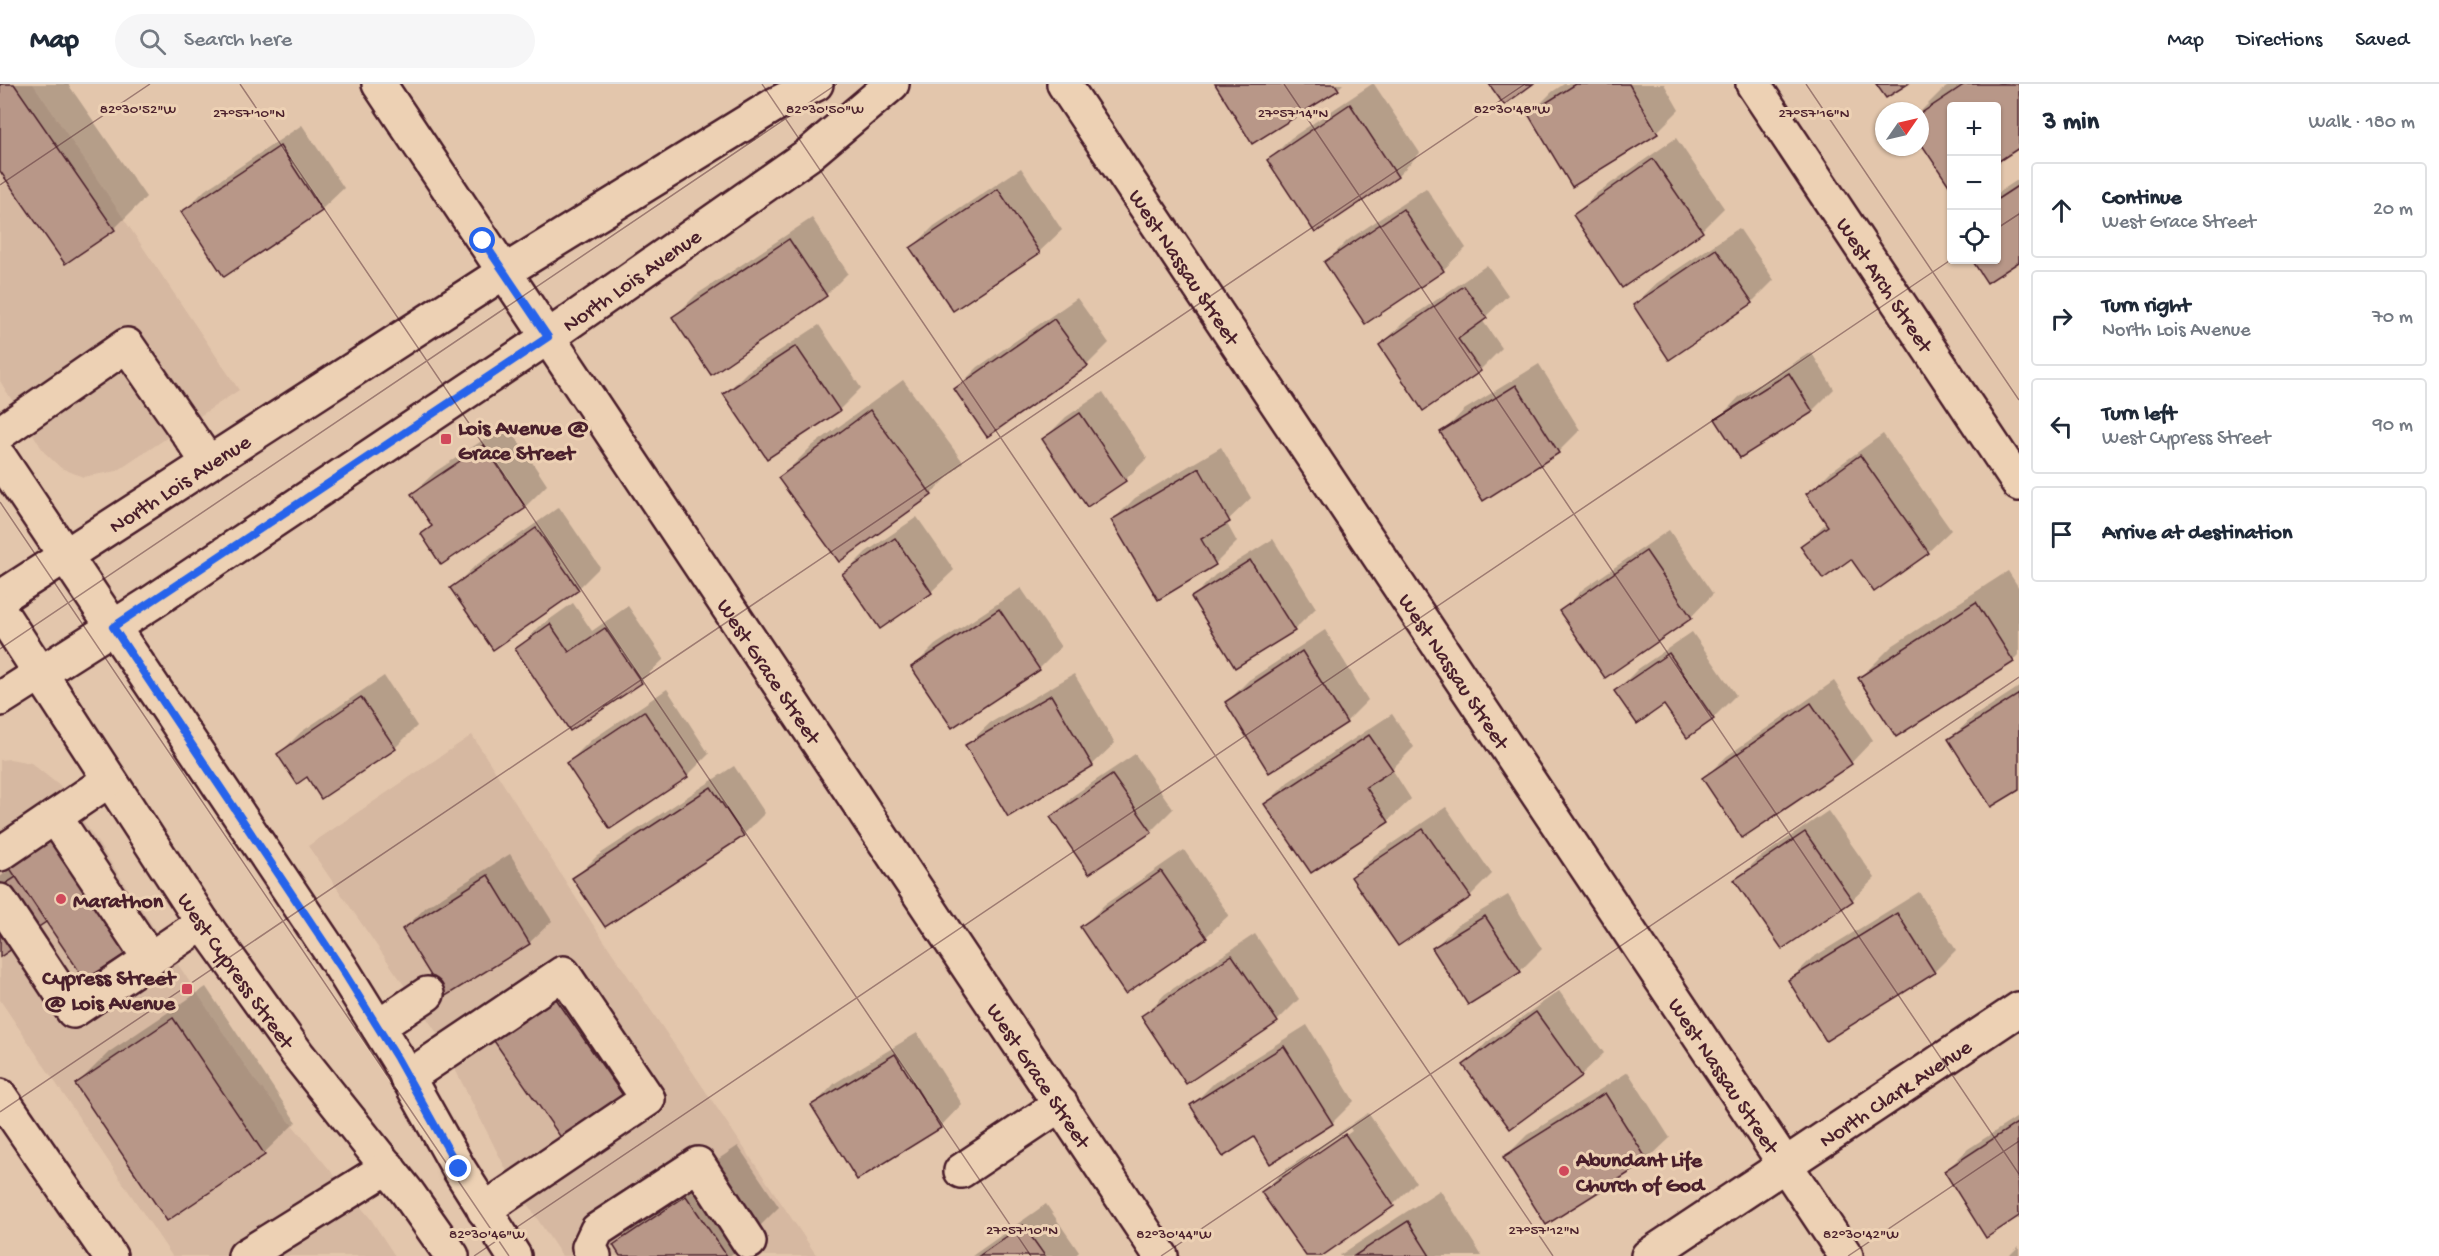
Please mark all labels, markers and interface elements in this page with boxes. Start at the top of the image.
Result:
search box [115,14,535,68]
text: Map [30,25,79,58]
icon: search [136,25,169,58]
text: Search here [184,28,292,54]
text: Map [2167,29,2204,54]
text: Directions [2237,29,2322,54]
text: Saved [2355,29,2409,54]
text: 82°30'52"W [100,101,177,119]
text: 82°30'50"W [786,101,864,119]
text: 82°30'48"W [1474,101,1551,119]
north arrow [1875,102,1929,156]
map controls [1947,102,2001,264]
button: + [1947,102,2001,156]
text: 27°57'10"N [213,105,285,123]
text: 27°57'14"N [1258,105,1328,123]
text: 27°57'16"N [1778,105,1850,123]
text: 3 min [2043,108,2099,139]
text: Walk · 180 m [2308,112,2415,135]
button: − [1947,156,2001,210]
street label: West Nassau Street [1121,186,1245,353]
text: Continue [2102,186,2182,212]
icon: ahead [2045,194,2078,227]
text: 20 m [2373,199,2413,222]
button: locate [1947,210,2001,264]
text: West Grace Street [2102,212,2256,235]
street label: West Arch Street [1828,214,1938,360]
street label: North Lois Avenue [559,224,708,340]
route start [469,227,495,253]
text: Turn right [2102,294,2190,320]
icon: right [2045,302,2078,335]
text: 70 m [2372,307,2413,330]
text: North Lois Avenue [2102,320,2250,343]
text: Turn left [2102,402,2176,428]
icon: left [2045,410,2078,443]
text: 90 m [2373,415,2413,438]
place label: Lois Avenue @ Grace Street [458,417,589,468]
text: West Cypress Street [2102,428,2270,451]
street label: North Lois Avenue [105,430,257,541]
marker: Lois Avenue @ Grace Street [439,432,453,446]
icon: arrive [2045,518,2078,551]
text: Arrive at destination [2102,521,2292,547]
street label: West Nassau Street [1391,590,1514,757]
street label: West Grace Street [709,595,826,752]
street label: West Cypress Street [170,889,299,1057]
place label: Marathon [73,890,164,916]
marker: Marathon [54,892,68,906]
place label: Cypress Street @ Lois Avenue [41,967,177,1018]
marker: Cypress Street @ Lois Avenue [180,982,194,996]
street label: West Nassau Street [1660,994,1784,1161]
street label: West Grace Street [979,999,1096,1156]
street label: North Clark Avenue [1815,1035,1978,1155]
place label: Abundant Life Church of God [1575,1149,1706,1200]
route end [445,1155,471,1181]
marker: Abundant Life Church of God [1557,1164,1571,1178]
text: 27°57'10"N [986,1222,1058,1240]
text: 27°57'12"N [1509,1222,1580,1240]
text: 82°30'46"W [449,1226,525,1244]
text: 82°30'44"W [1136,1226,1212,1244]
text: 82°30'42"W [1823,1226,1899,1244]

